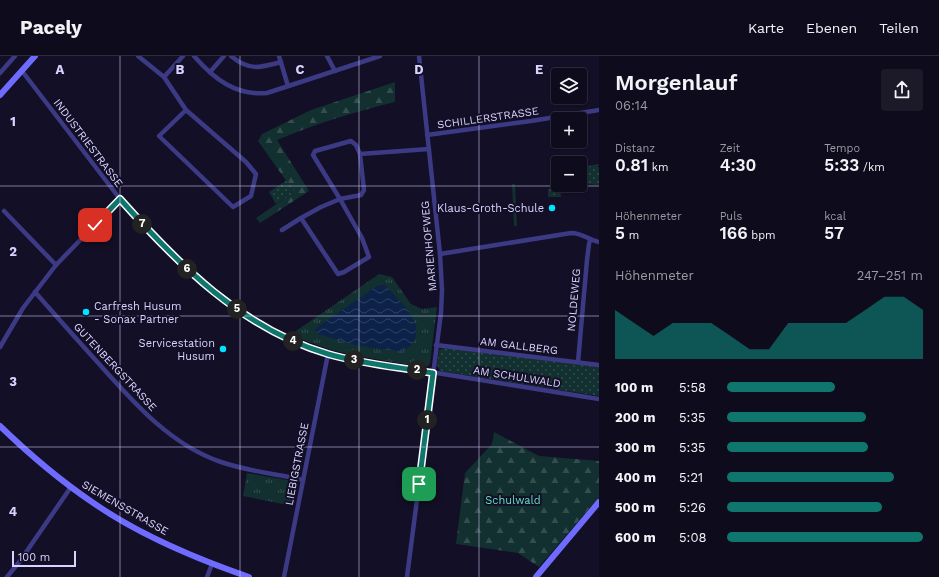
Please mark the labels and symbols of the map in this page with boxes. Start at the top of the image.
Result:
text: A [56,62,65,77]
text: B [176,62,185,77]
text: C [296,62,305,77]
text: D [414,62,424,77]
text: E [535,62,543,77]
street label: INDUSTRIESTRASSE [51,96,125,190]
street label: SCHILLERSTRASSE [436,104,540,132]
text: 1 [10,114,16,129]
street label: MARIENHOFWEG [419,200,439,292]
place label: Klaus-Groth-Schule [437,202,544,215]
marker: Klaus-Groth-Schule [547,203,557,213]
pin [78,208,112,242]
pin: 7 [132,214,152,234]
text: 2 [9,244,17,259]
pin: 6 [177,259,197,279]
street label: NOLDEWEG [565,268,583,332]
pin: 5 [227,299,247,319]
place label: Carfresh Husum - Sonax Partner [94,300,181,326]
marker: Carfresh Husum - Sonax Partner [81,307,91,317]
street label: GUTENBERGSTRASSE [71,320,159,414]
pin: 4 [283,331,303,351]
street label: AM GALLBERG [479,335,559,357]
place label: Servicestation Husum [139,337,215,363]
marker: Servicestation Husum [218,344,228,354]
pin: 3 [344,350,364,370]
pin: 2 [407,360,427,380]
street label: AM SCHULWALD [472,364,562,390]
text: 3 [9,374,17,389]
pin: 1 [417,410,437,430]
street label: LIEBIGSTRASSE [283,421,311,507]
pin [402,467,436,501]
street label: SIEMENSSTRASSE [79,478,171,538]
park label: Schulwald [485,494,541,507]
text: 4 [9,504,18,519]
scale bar [12,549,76,568]

